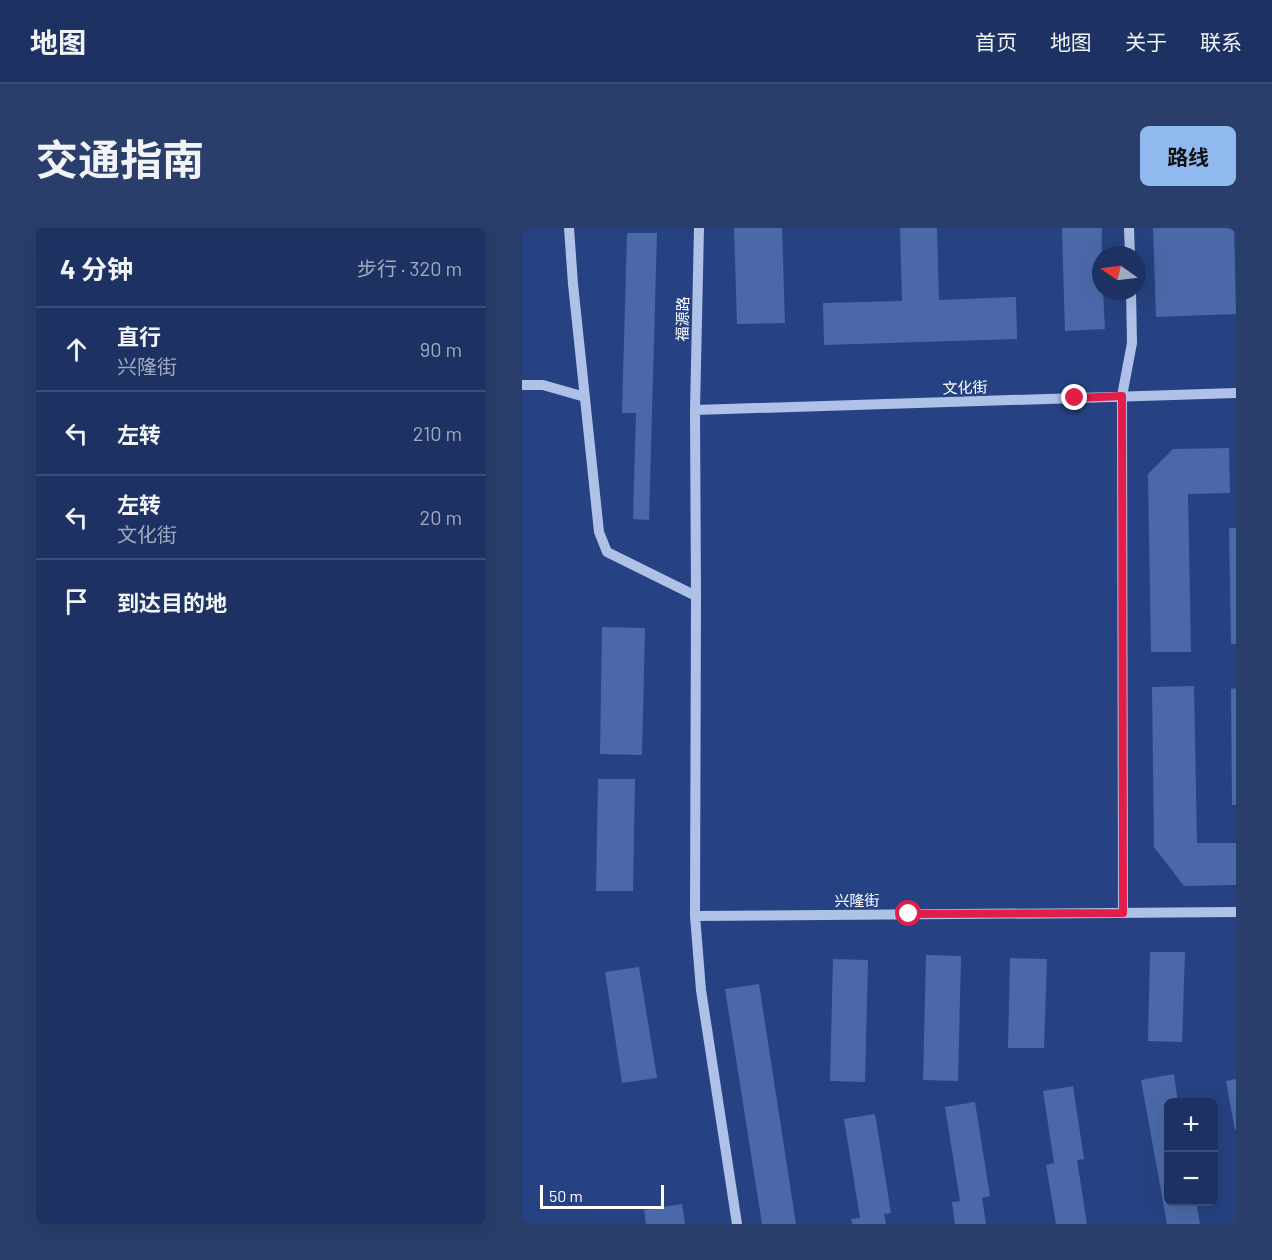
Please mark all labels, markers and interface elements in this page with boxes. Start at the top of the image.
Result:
text: 地图 [30,25,86,59]
text: 首页 [975,29,1017,54]
text: 地图 [1050,29,1092,54]
text: 关于 [1125,29,1167,54]
text: 联系 [1200,29,1242,54]
button: 路线 [1140,126,1236,186]
text: 交通指南 [36,133,204,183]
north arrow [1092,246,1146,300]
text: 4 分钟 [60,253,133,284]
text: 步行 · 320 m [357,256,462,280]
street label: 福源路 [673,296,691,342]
text: 直行 [117,323,161,349]
icon: ahead [60,333,93,366]
text: 90 m [420,337,462,361]
text: 兴隆街 [117,354,177,378]
street label: 文化街 [942,377,988,397]
route end [1061,384,1087,410]
icon: left [60,417,93,450]
text: 左转 [117,421,161,447]
text: 210 m [413,421,462,445]
text: 左转 [117,491,161,517]
icon: left [60,501,93,534]
text: 20 m [419,505,462,529]
text: 文化街 [117,522,177,546]
icon: arrive [60,585,93,618]
text: 到达目的地 [117,589,227,615]
street label: 兴隆街 [834,891,880,909]
route start [895,900,921,926]
map controls [1164,1098,1218,1206]
button: + [1164,1098,1218,1152]
button: − [1164,1152,1218,1206]
scale bar [540,1182,664,1210]
text: 50 m [549,1186,583,1205]

